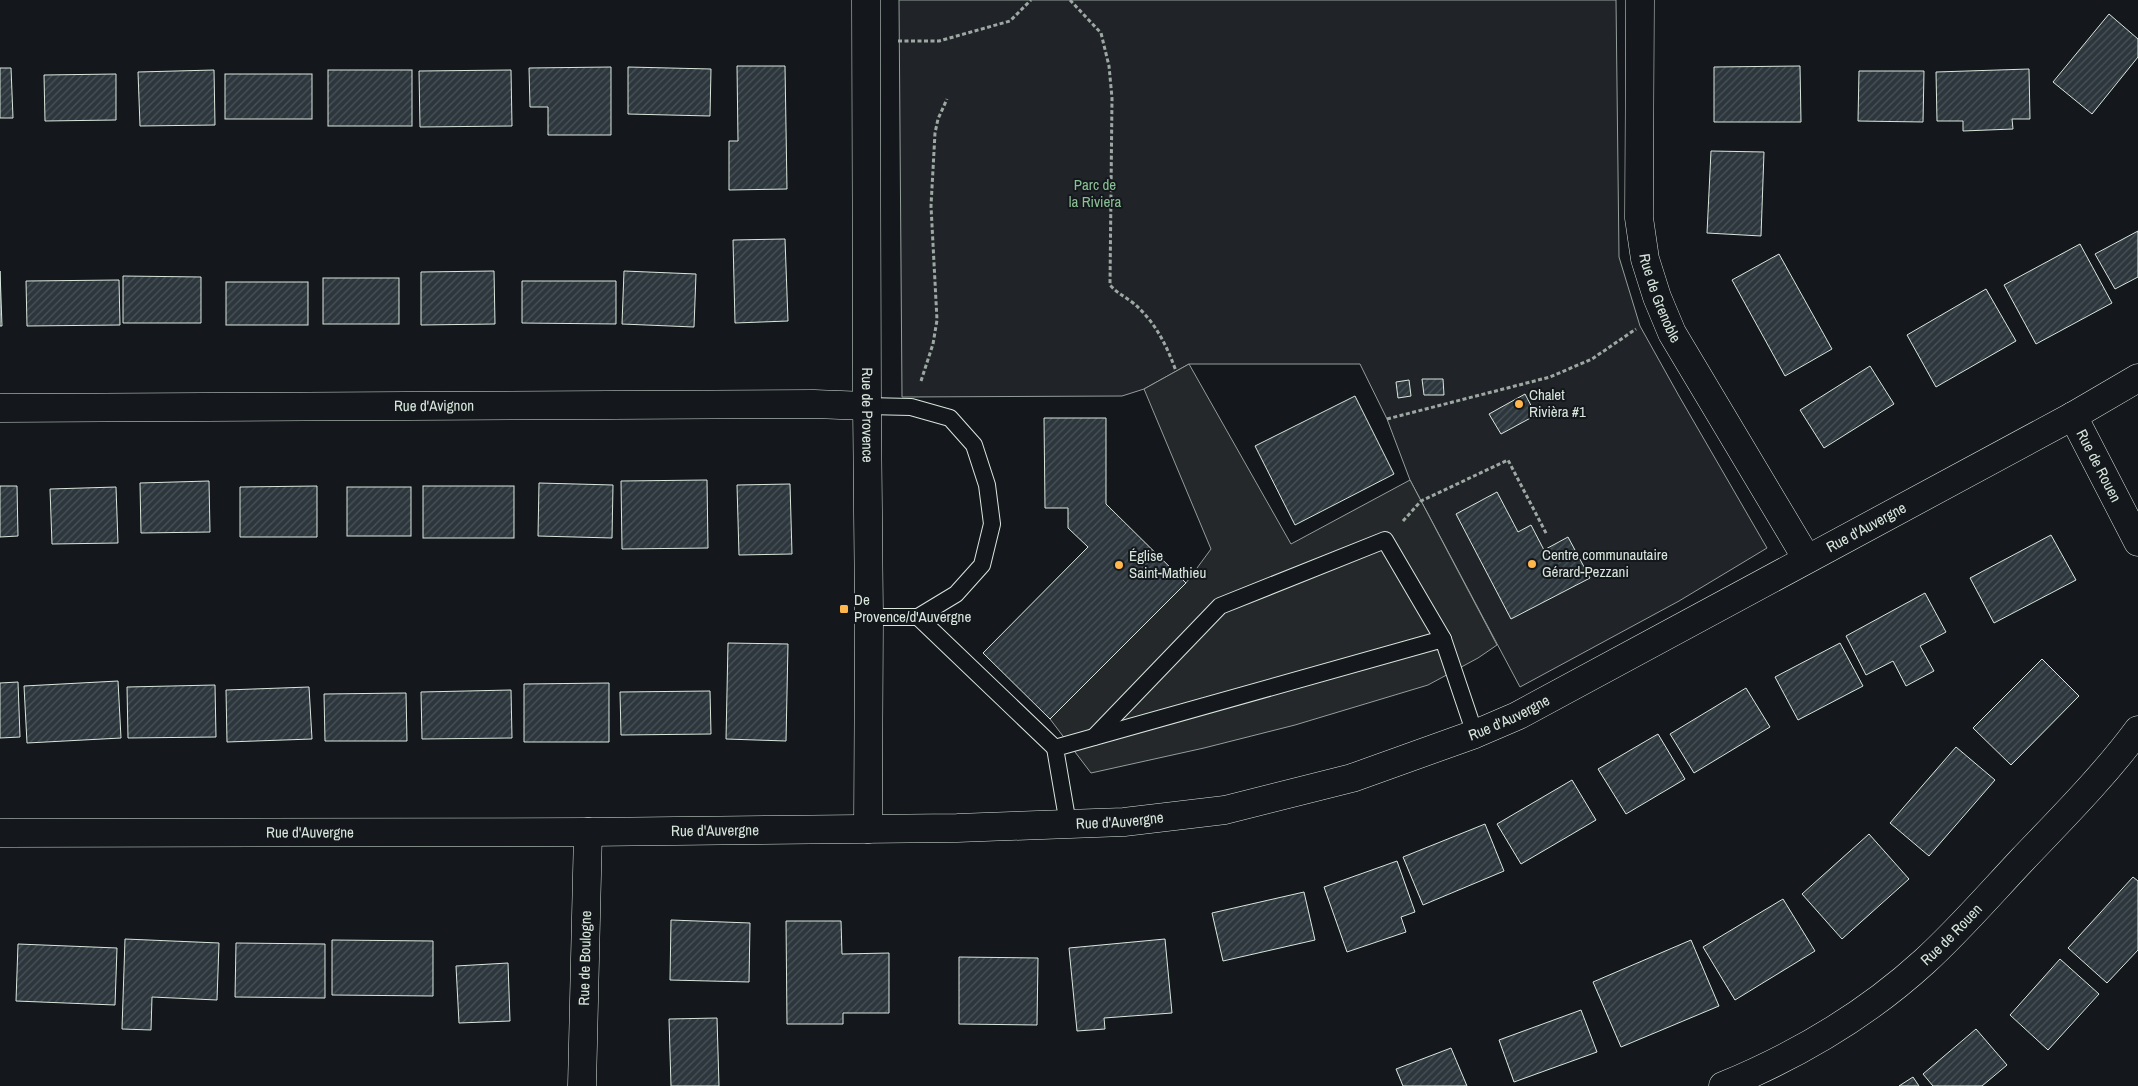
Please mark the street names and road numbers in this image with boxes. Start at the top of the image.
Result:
street label: Rue de Grenoble [1634,252,1686,346]
street label: Rue de Provence [857,367,879,463]
street label: Rue d'Avignon [394,395,474,416]
street label: Rue de Rouen [2072,425,2127,506]
street label: Rue d'Auvergne [1822,497,1910,557]
street label: Rue d'Auvergne [1465,689,1553,746]
street label: Rue d'Auvergne [1076,806,1165,834]
street label: Rue d'Auvergne [671,819,759,841]
street label: Rue d'Auvergne [266,821,354,843]
street label: Rue de Rouen [1916,899,1986,970]
street label: Rue de Boulogne [573,910,596,1006]

